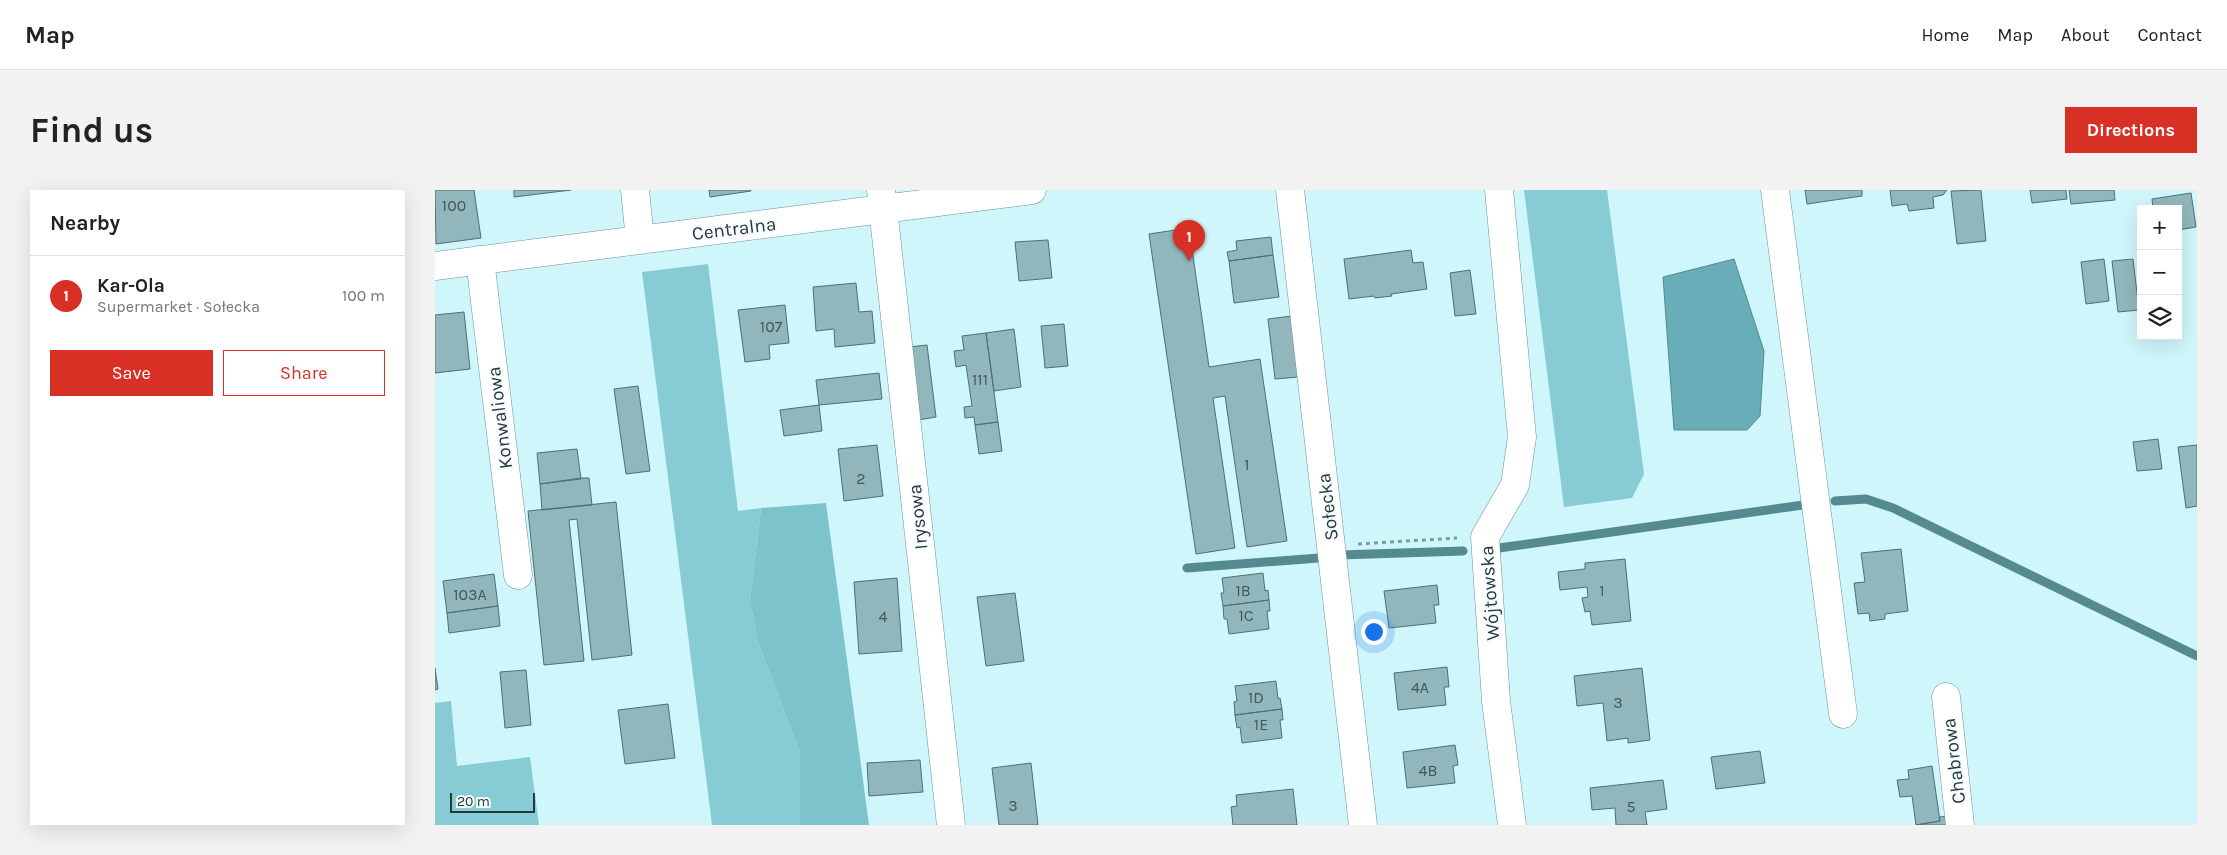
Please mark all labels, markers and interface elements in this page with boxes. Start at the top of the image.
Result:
text: Map [25,21,75,49]
text: Home [1921,24,1969,46]
text: Map [1997,24,2033,46]
text: About [2061,24,2110,46]
text: Contact [2138,24,2202,46]
button: Directions [2065,107,2197,153]
text: Find us [30,110,153,151]
house number: 100 [442,196,466,215]
map controls [2137,205,2182,340]
button: + [2137,205,2182,250]
text: Nearby [50,211,120,235]
street label: Centralna [691,213,777,245]
pin: 1 [1173,220,1205,261]
button: − [2137,250,2182,295]
text: Kar-Ola [97,275,165,297]
text: 1 [63,286,69,305]
text: 100 m [342,286,385,305]
button: layers [2137,295,2182,340]
text: Supermarket · Sołecka [97,297,260,316]
house number: 107 [760,317,783,336]
button: Save [50,350,213,396]
button: Share [223,350,385,396]
street label: Konwaliowa [483,365,517,470]
house number: 111 [972,370,988,389]
house number: 1 [1244,455,1250,474]
house number: 2 [856,469,866,488]
street label: Sołecka [1313,472,1343,542]
street label: Irysowa [904,483,932,551]
street label: Wójtowska [1476,545,1504,641]
house number: 1B [1235,581,1251,600]
house number: 1 [1599,581,1605,600]
house number: 103A [453,585,487,604]
house number: 1C [1238,606,1254,625]
house number: 4 [879,607,888,626]
your location [1361,619,1387,645]
house number: 4A [1411,678,1429,697]
house number: 1D [1248,688,1264,707]
house number: 3 [1613,693,1623,712]
house number: 1E [1254,715,1268,734]
street label: Chabrowa [1938,717,1970,805]
house number: 4B [1419,761,1437,780]
scale bar [450,790,535,813]
text: 20 m [457,793,490,810]
house number: 3 [1008,796,1018,815]
house number: 5 [1626,797,1636,816]

